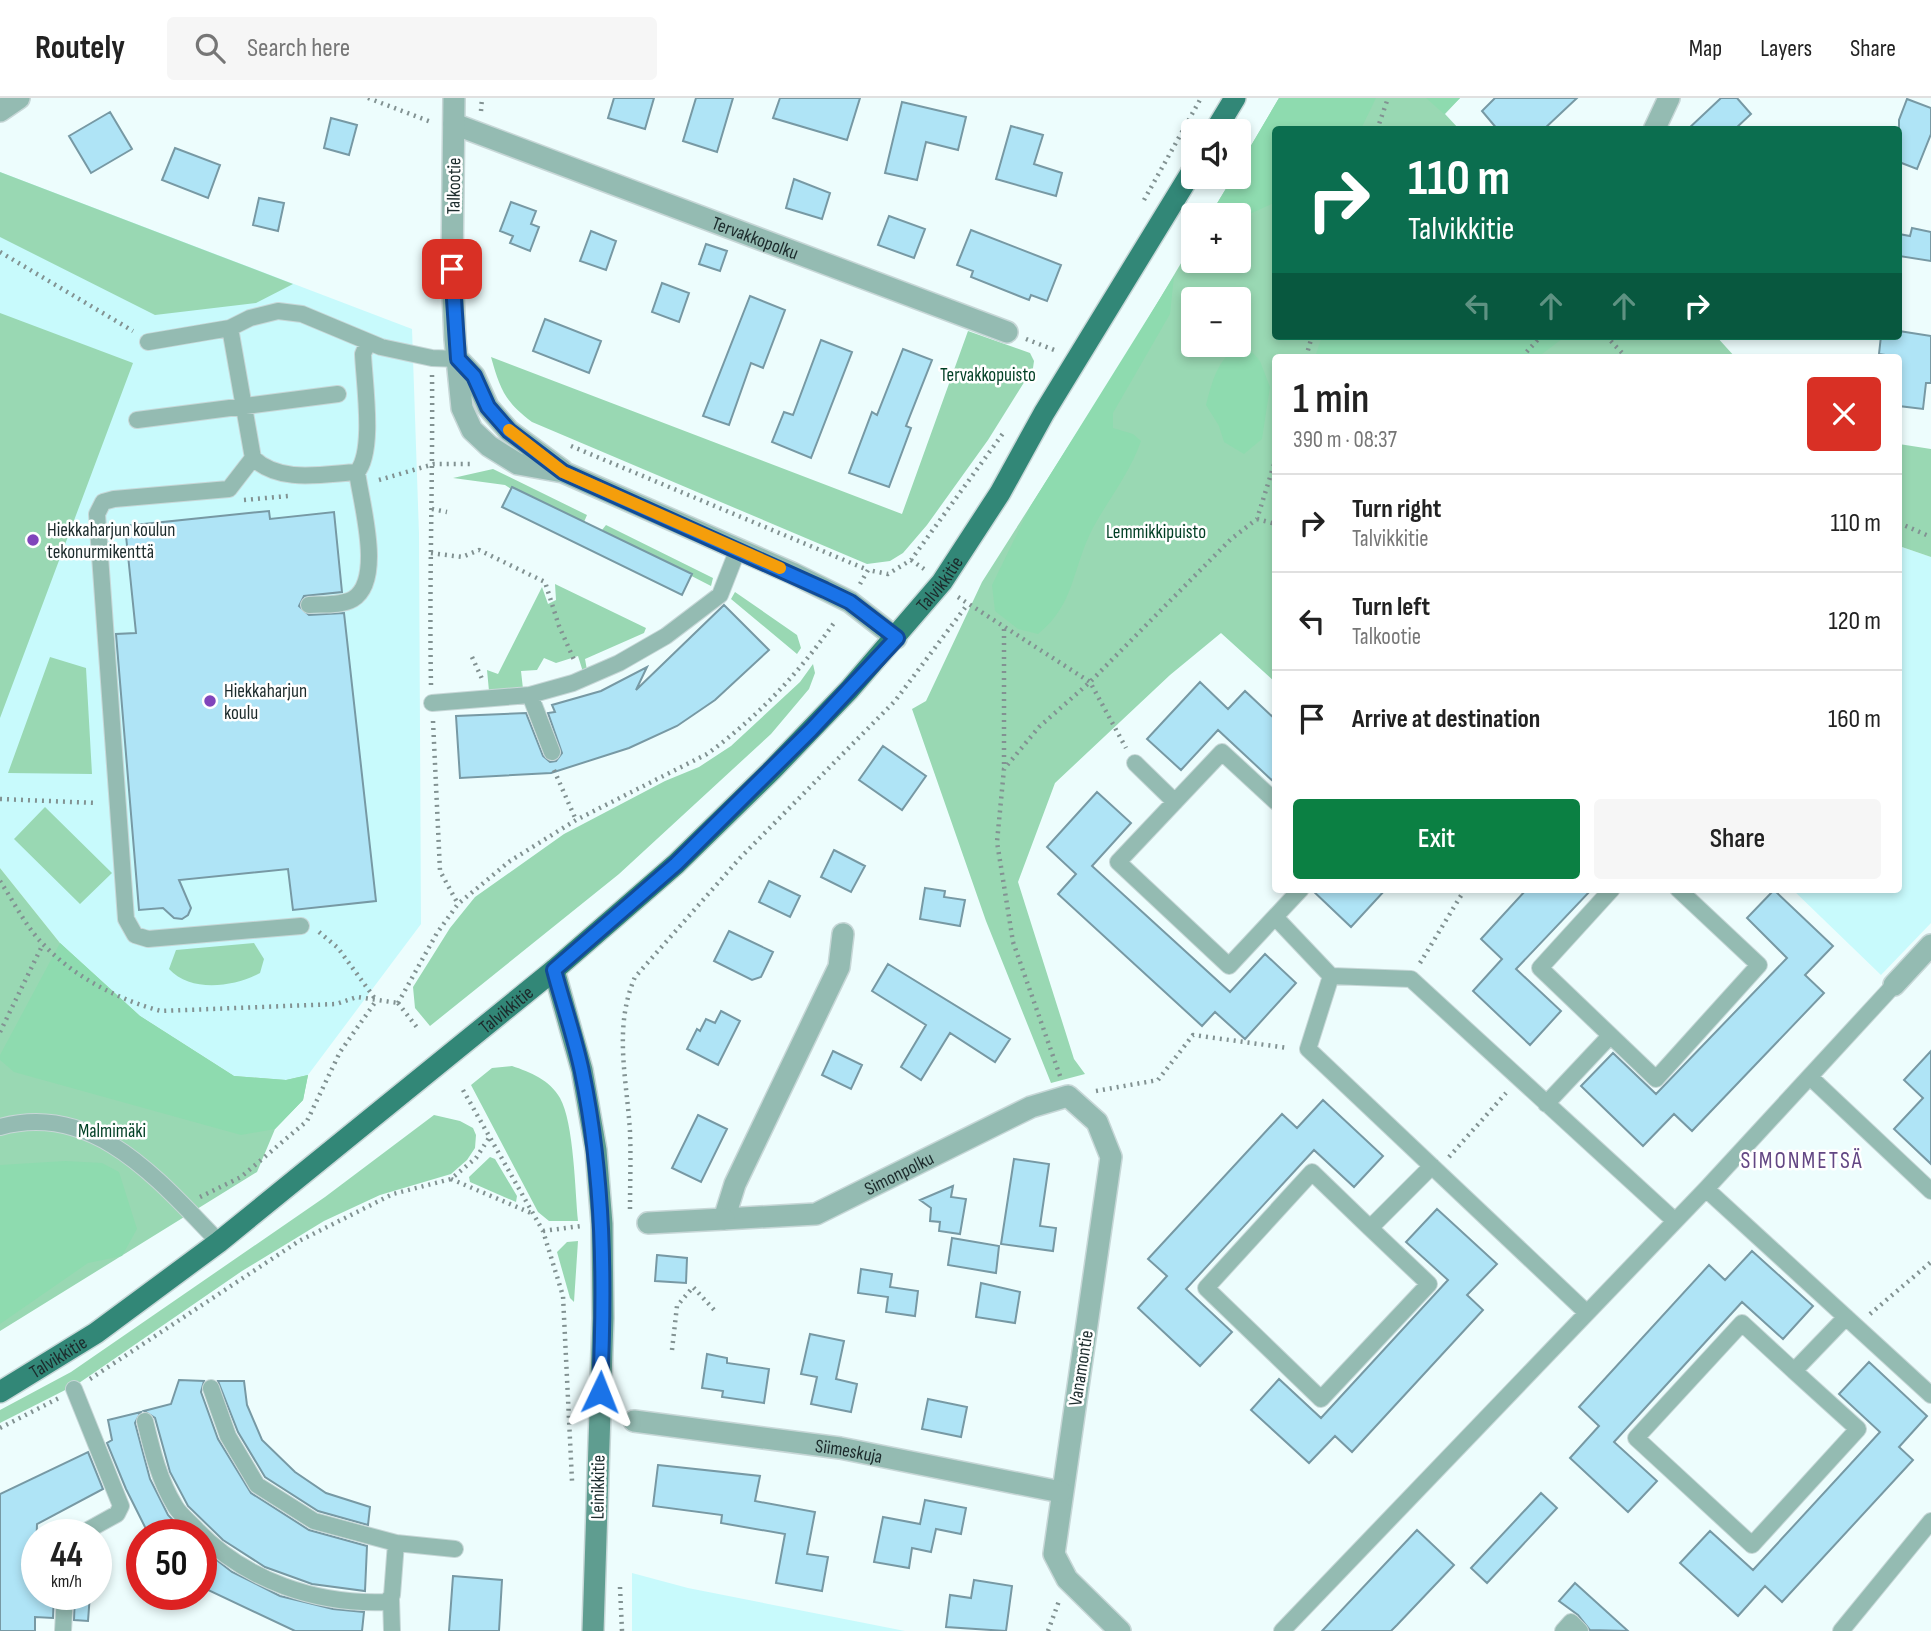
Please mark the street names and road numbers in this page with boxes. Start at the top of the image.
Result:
street label: Talkootie [443,157,466,215]
street label: Tervakkopolku [708,212,801,266]
street label: Talvikkitie [912,552,969,617]
street label: Talvikkitie [475,981,538,1039]
street label: Simonpolku [861,1147,938,1201]
street label: Vanamontie [1064,1329,1099,1408]
street label: Talvikkitie [26,1331,92,1384]
street label: Siimeskuja [814,1435,884,1469]
street label: Leinikkitie [586,1454,611,1520]

